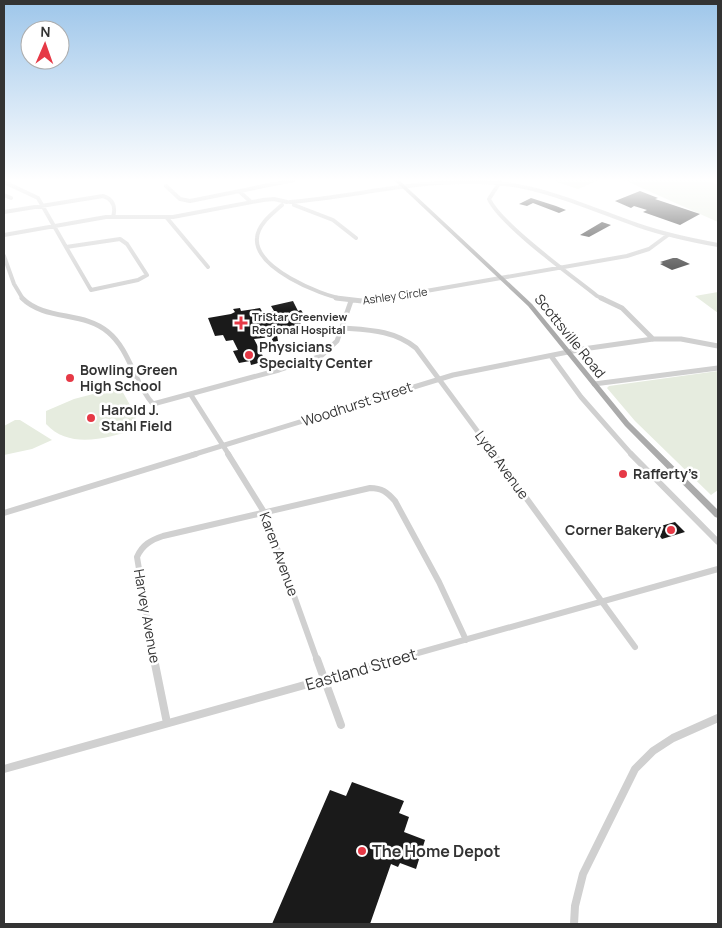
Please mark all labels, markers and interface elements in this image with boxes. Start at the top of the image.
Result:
north arrow [20,20,70,70]
text: N [40,22,51,41]
street label: Ashley Circle [362,283,429,307]
street label: Scottsville Road [531,290,610,382]
place label: TriStar Greenview Regional Hospital [252,309,347,337]
marker: TriStar Greenview Regional Hospital [234,316,248,330]
place label: Physicians Specialty Center [259,337,373,372]
marker: Physicians Specialty Center [243,349,255,361]
place label: Bowling Green High School [80,360,178,395]
marker: Bowling Green High School [64,372,76,384]
street label: Woodhurst Street [299,377,415,430]
place label: Harold J. Stahl Field [101,400,172,435]
marker: Harold J. Stahl Field [85,412,97,424]
street label: Lyda Avenue [471,427,534,503]
place label: Rafferty’s [633,464,699,483]
marker: Rafferty’s [617,468,629,480]
street label: Karen Avenue [255,509,303,598]
place label: Corner Bakery [565,520,661,539]
marker: Corner Bakery [665,524,677,536]
street label: Harvey Avenue [130,567,165,665]
street label: Eastland Street [303,643,419,695]
place label: The Home Depot [372,840,500,862]
marker: The Home Depot [356,845,368,857]

